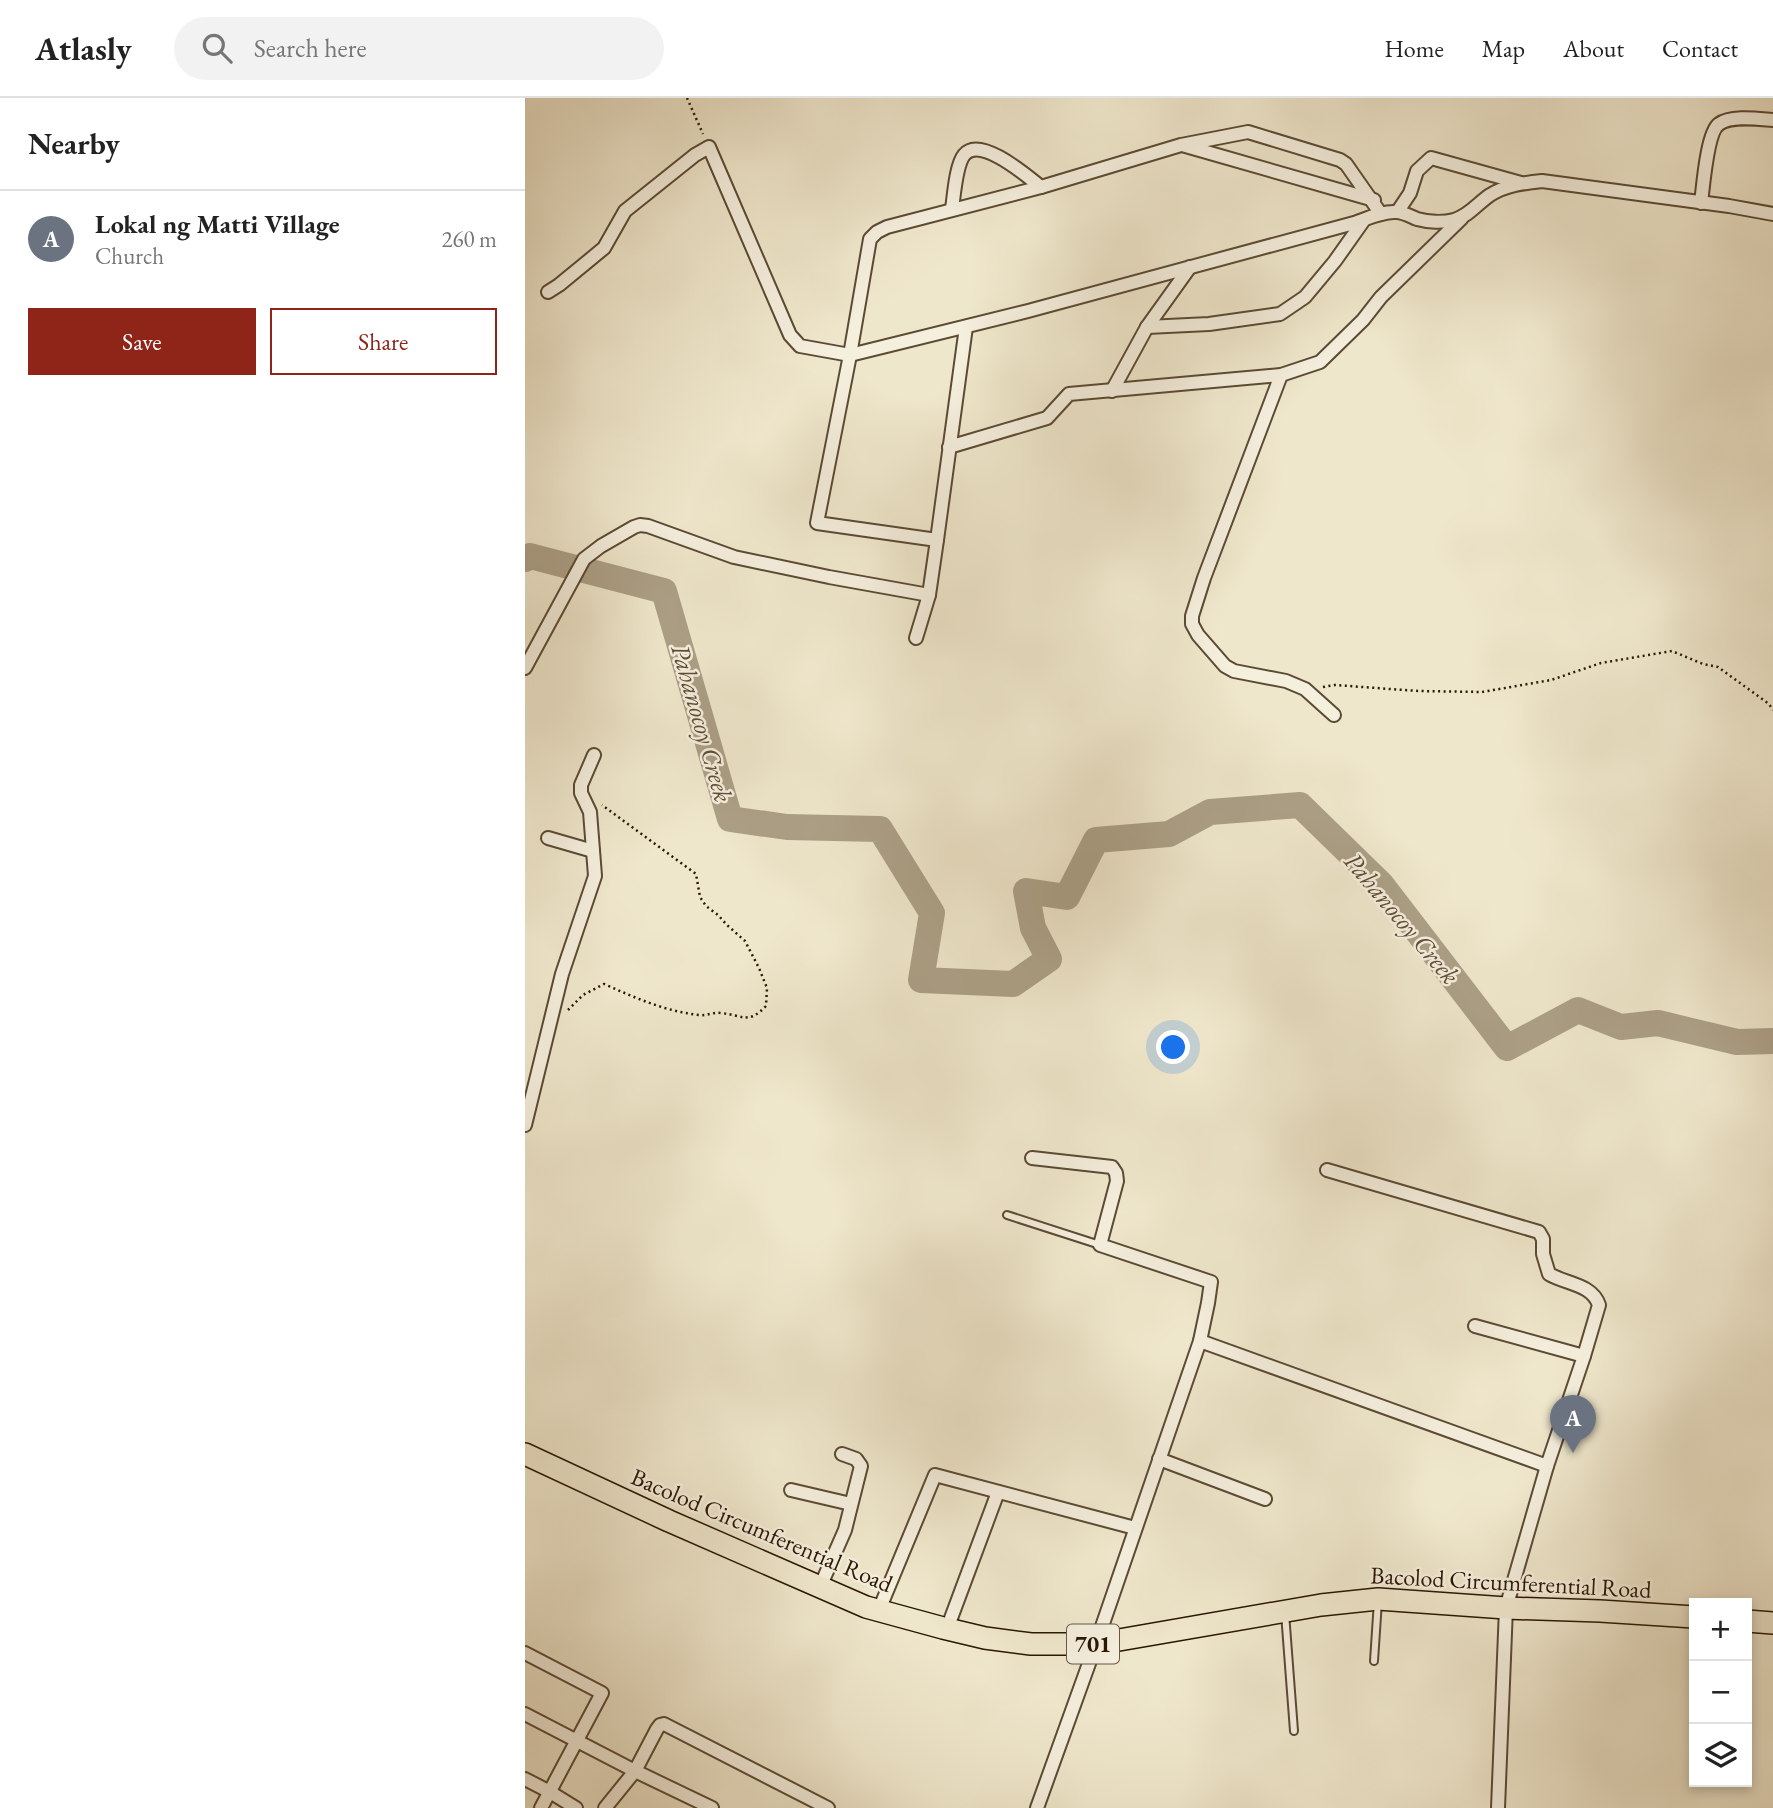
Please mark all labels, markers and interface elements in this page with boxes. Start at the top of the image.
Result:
search box [174,17,664,80]
text: Atlasly [35,27,132,70]
icon: search [198,29,236,67]
text: Search here [254,31,367,65]
text: Home [1384,33,1444,64]
text: Map [1482,33,1525,64]
text: About [1563,33,1624,64]
text: Contact [1662,33,1738,64]
text: Nearby [28,124,120,163]
text: Lokal ng Matti Village [95,207,340,241]
text: A [43,224,59,254]
text: 260 m [441,224,497,254]
text: Church [95,241,164,271]
button: Save [28,308,256,375]
button: Share [270,308,497,375]
water label: Pahanocoy Creek [663,640,741,806]
water label: Pahanocoy Creek [1337,845,1467,991]
your location [1156,1030,1190,1064]
pin: A [1550,1395,1596,1453]
street label: Bacolod Circumferential Road [626,1461,898,1600]
street label: Bacolod Circumferential Road [1370,1559,1653,1605]
map controls [1689,1598,1752,1787]
button: + [1689,1598,1752,1661]
road number: 701 [1067,1624,1119,1664]
button: − [1689,1661,1752,1724]
button: layers [1689,1724,1752,1787]

